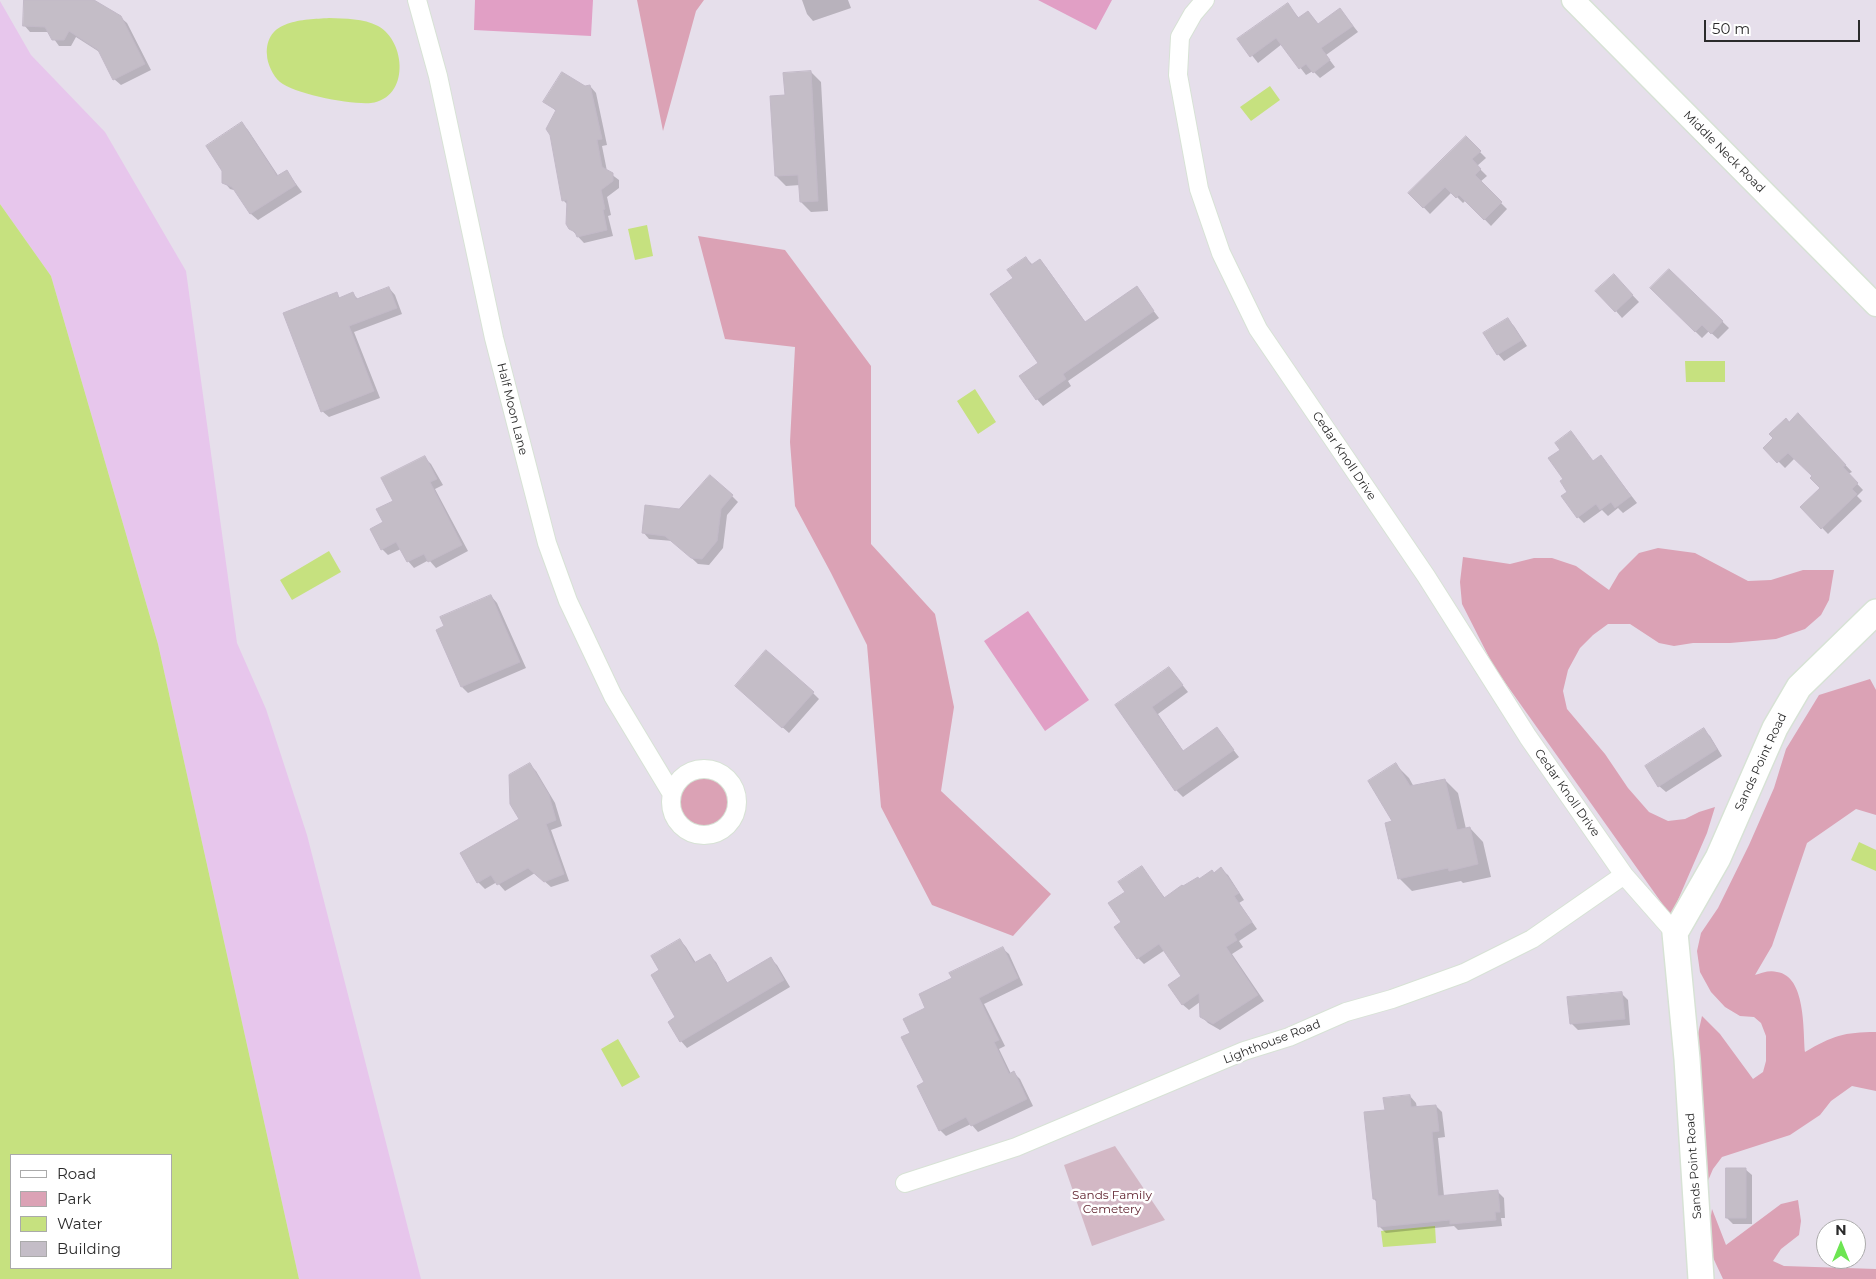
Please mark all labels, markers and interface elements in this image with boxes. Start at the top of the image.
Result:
scale bar [1706,10,1862,42]
text: 50 m [1712,19,1750,38]
street label: Middle Neck Road [1680,108,1768,196]
street label: Half Moon Lane [494,361,530,457]
street label: Cedar Knoll Drive [1309,409,1379,503]
street label: Sands Point Road [1732,711,1790,813]
street label: Cedar Knoll Drive [1531,746,1603,840]
street label: Lighthouse Road [1221,1017,1323,1067]
street label: Sands Point Road [1683,1112,1705,1220]
legend [10,1154,172,1269]
text: Road [57,1164,96,1183]
park label: Sands Family Cemetery [1072,1188,1152,1216]
text: Park [57,1189,91,1208]
text: Water [57,1214,103,1233]
north arrow [1816,1219,1866,1269]
text: N [1835,1221,1847,1239]
text: Building [57,1239,121,1258]

